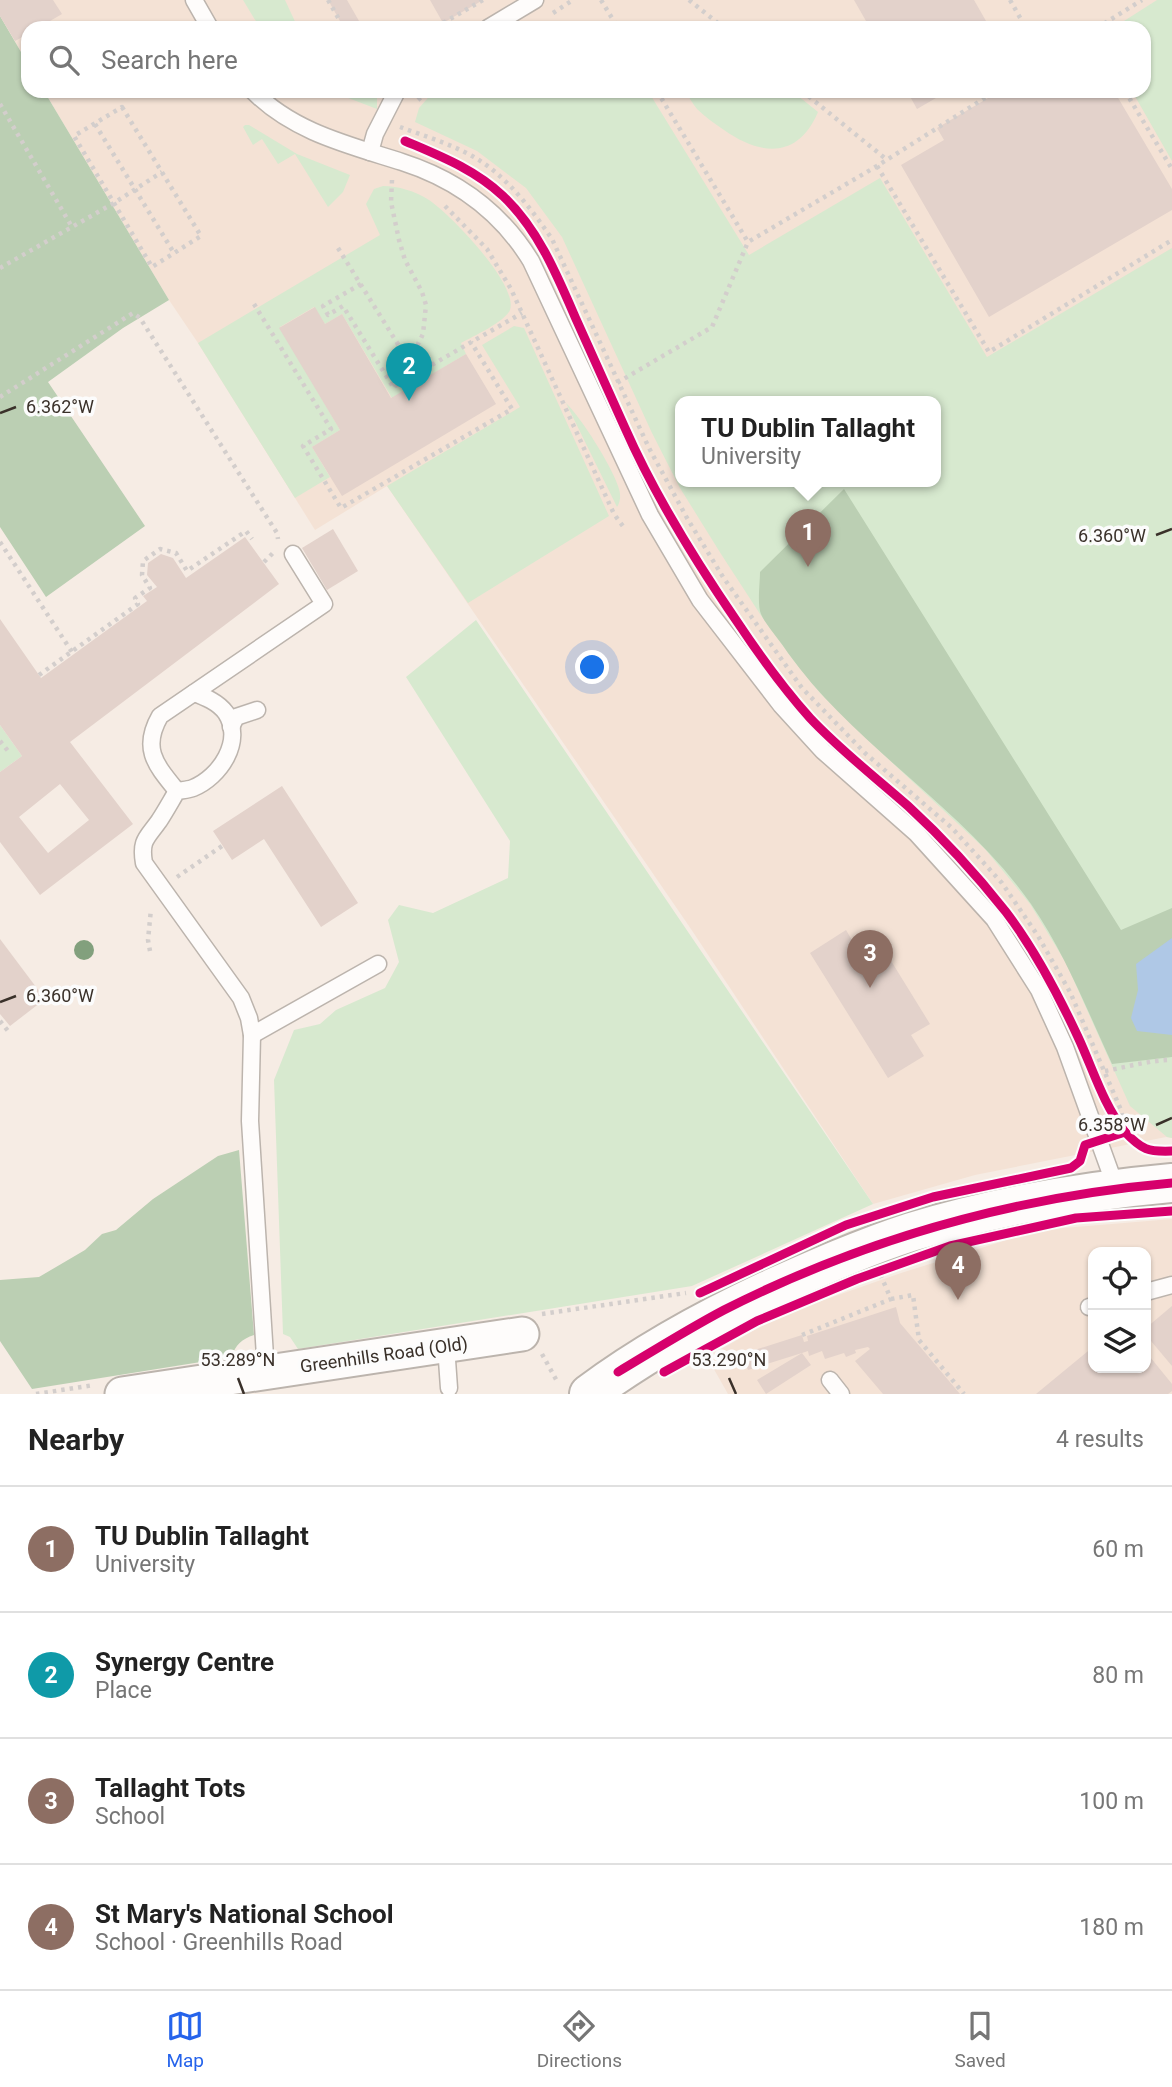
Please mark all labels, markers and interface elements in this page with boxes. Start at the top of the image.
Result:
search box [21,21,1151,98]
icon: search [45,41,83,79]
text: Search here [101,45,238,75]
pin: 2 [386,343,432,401]
text: 6.362°W [26,396,94,417]
popup [675,396,941,487]
text: TU Dublin Tallaght [701,413,915,443]
text: University [701,443,801,470]
pin: 1 [785,509,831,567]
text: 6.360°W [1078,525,1146,546]
your location [575,650,609,684]
pin: 3 [847,930,893,988]
text: 6.360°W [26,985,94,1006]
text: 6.358°W [1078,1114,1146,1135]
pin: 4 [935,1242,981,1300]
map controls [1088,1247,1151,1373]
button: locate [1088,1247,1151,1310]
button: layers [1088,1310,1151,1373]
street label: Greenhills Road (Old) [299,1332,469,1378]
text: 53.289°N [201,1349,275,1370]
text: 53.290°N [692,1349,766,1370]
text: Nearby [28,1422,124,1457]
text: 4 results [1056,1426,1144,1453]
text: TU Dublin Tallaght [95,1521,309,1551]
text: 1 [44,1536,58,1563]
text: 60 m [1092,1536,1144,1563]
text: University [95,1551,195,1578]
text: Synergy Centre [95,1647,274,1677]
text: 2 [44,1662,58,1689]
text: 80 m [1092,1662,1144,1689]
text: Place [95,1677,152,1704]
text: Tallaght Tots [95,1773,246,1803]
text: 3 [44,1788,58,1815]
text: 100 m [1079,1788,1144,1815]
text: School [95,1803,165,1830]
text: St Mary's National School [95,1899,394,1929]
text: 4 [44,1914,58,1941]
text: 180 m [1079,1914,1144,1941]
text: School · Greenhills Road [95,1929,343,1956]
tab: Map [166,2007,204,2072]
tab: Directions [537,2007,622,2072]
tab: Saved [954,2007,1006,2072]

